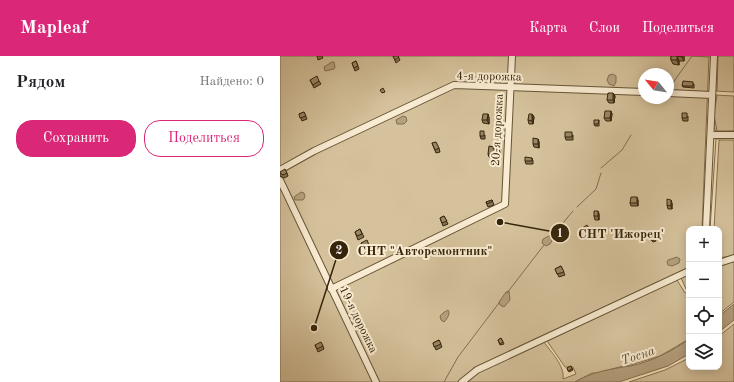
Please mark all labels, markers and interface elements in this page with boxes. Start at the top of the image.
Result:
text: Mapleaf [20,19,88,38]
text: Карта [529,21,567,35]
text: Слои [589,21,620,35]
text: Поделиться [642,21,714,35]
north arrow [638,68,674,104]
street label: 4-я дорожка [456,70,522,84]
text: Рядом [16,74,65,91]
text: Найдено: 0 [200,75,264,88]
street label: 20-я дорожка [490,93,506,167]
button: Сохранить [16,120,136,157]
button: Поделиться [144,120,264,157]
callout: СНТ 'Ижорец' [550,221,672,246]
map controls [686,226,722,370]
button: + [686,226,722,262]
text: 1 [557,228,563,240]
text: СНТ 'Ижорец' [578,228,664,241]
callout: СНТ "Авторемонтник" [329,238,500,263]
text: 2 [336,245,343,257]
text: СНТ "Авторемонтник" [357,245,493,258]
button: − [686,262,722,298]
street label: 19-я дорожка [337,285,379,355]
button: locate [686,298,722,334]
button: layers [686,334,722,370]
water label: Тосна [619,344,657,368]

